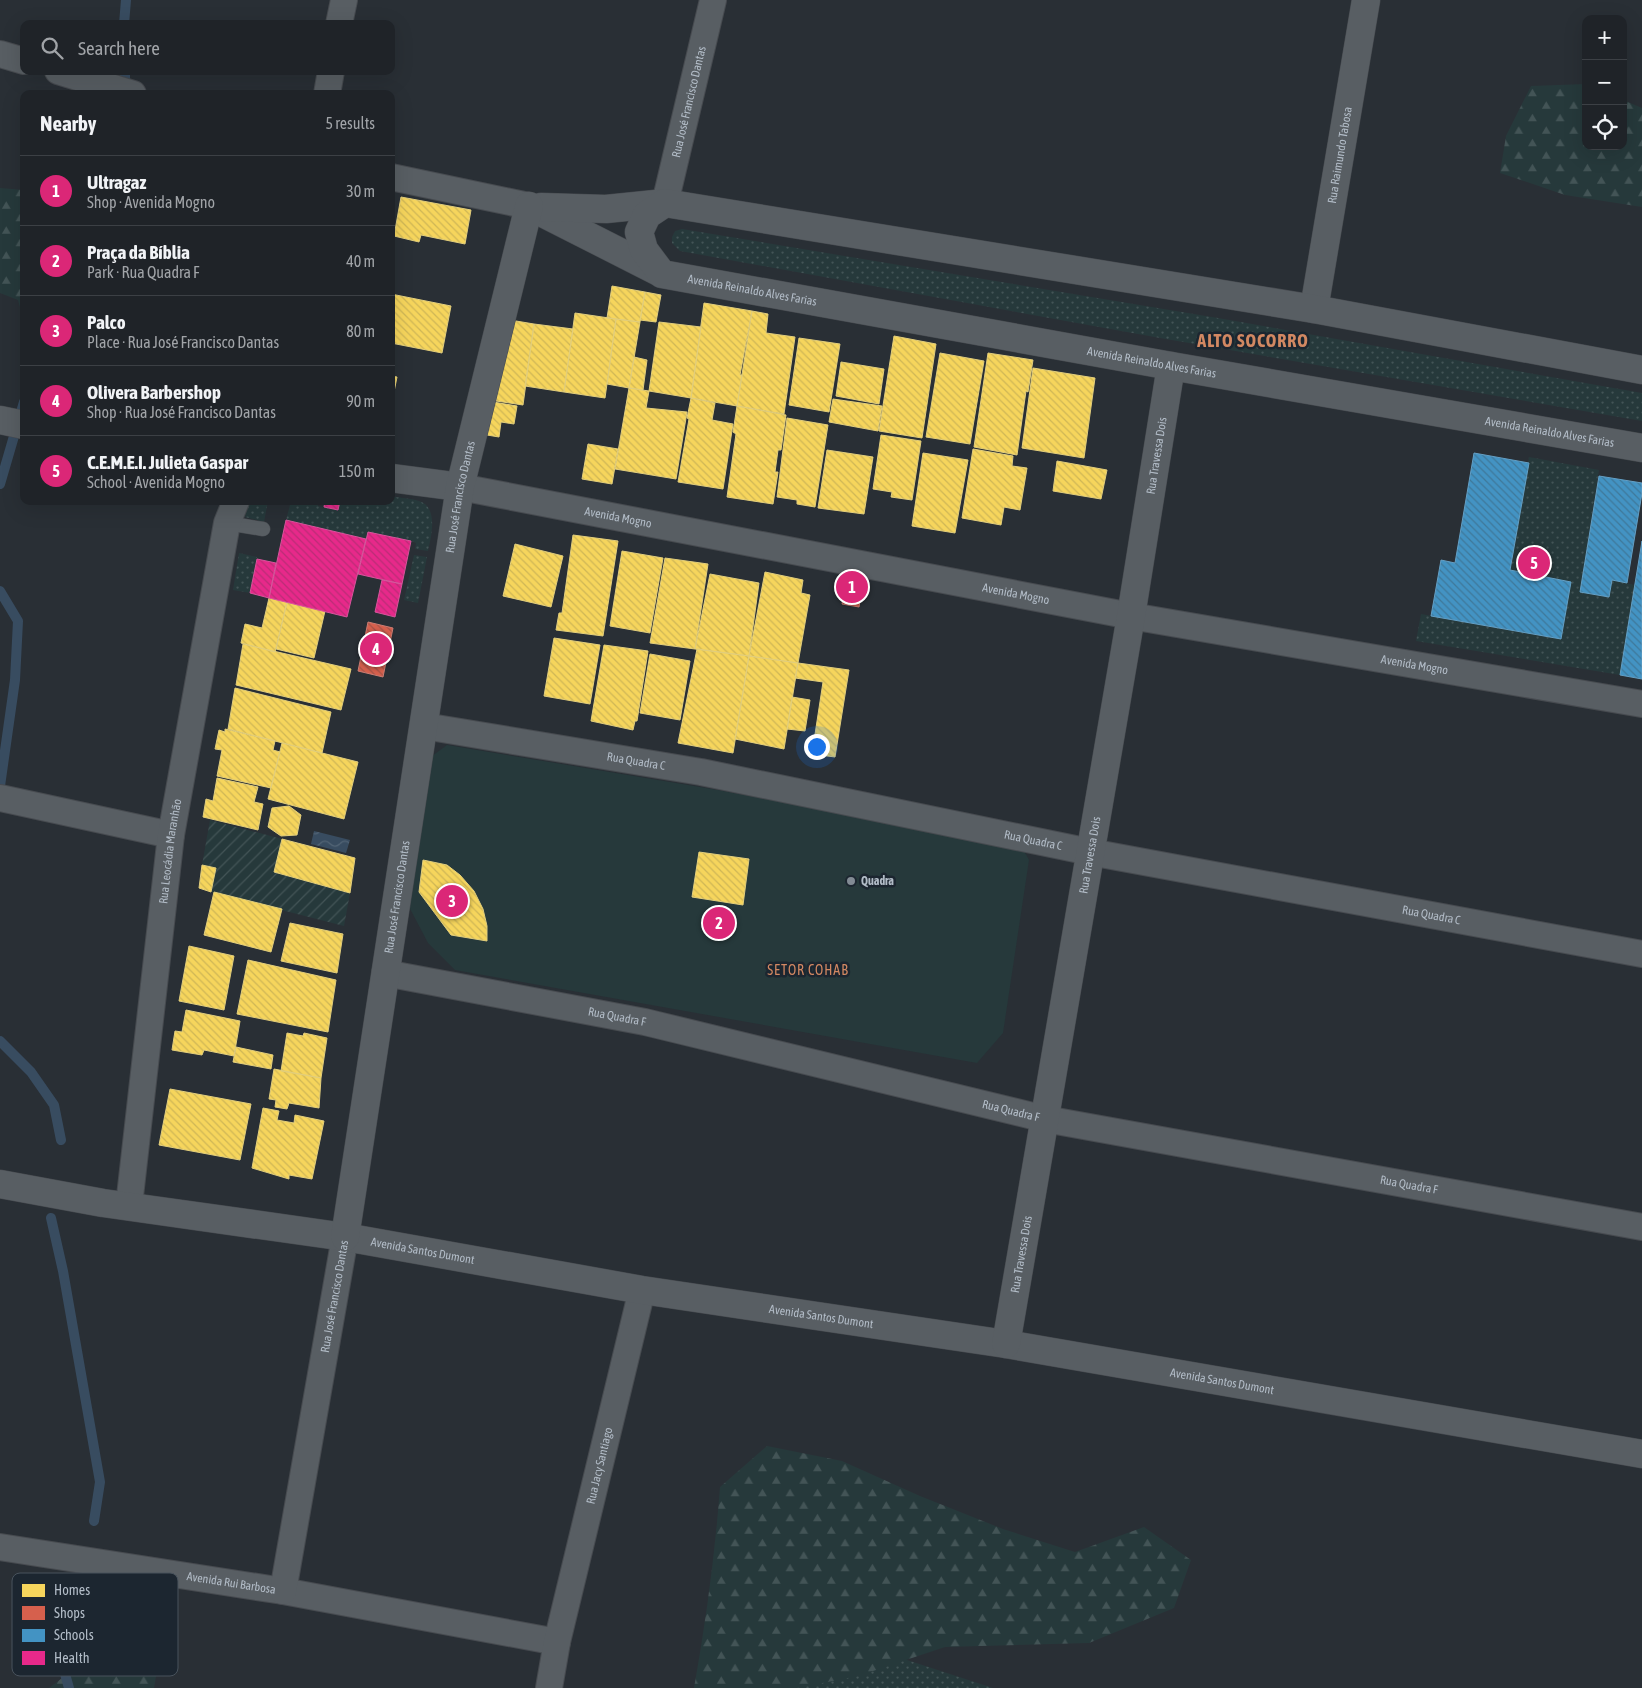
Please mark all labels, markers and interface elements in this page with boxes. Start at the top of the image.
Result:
map controls [1582,15,1627,150]
button: + [1582,15,1627,60]
search box [20,20,395,75]
icon: search [38,34,66,62]
text: Search here [78,37,160,59]
street label: Rua José Francisco Dantas [669,45,709,159]
button: − [1582,60,1627,105]
button: locate [1582,105,1627,150]
street label: Rua Raimundo Tabosa [1325,106,1355,205]
text: Nearby [40,111,96,135]
text: 5 results [325,114,375,132]
text: Ultragaz [87,171,146,193]
text: 1 [52,182,60,200]
text: 30 m [346,182,375,200]
text: Shop · Avenida Mogno [87,193,215,211]
text: Praça da Bíblia [87,241,190,263]
text: 2 [52,252,60,270]
text: 40 m [346,252,375,270]
text: Park · Rua Quadra F [87,263,199,281]
street label: Avenida Reinaldo Alves Farias [687,272,818,309]
text: Palco [87,311,126,333]
text: 3 [52,322,60,340]
text: 80 m [346,322,375,340]
district label: ALTO SOCORRO [1196,330,1309,351]
text: Place · Rua José Francisco Dantas [87,333,279,351]
street label: Avenida Reinaldo Alves Farias [1086,344,1217,381]
text: Olivera Barbershop [87,381,221,403]
text: 4 [52,392,60,410]
text: 90 m [346,392,375,410]
text: Shop · Rua José Francisco Dantas [87,403,276,421]
street label: Avenida Reinaldo Alves Farias [1484,414,1615,450]
street label: Rua Travessa Dois [1144,416,1170,495]
street label: Rua José Francisco Dantas [443,439,478,554]
text: C.E.M.E.I. Julieta Gaspar [87,451,248,473]
text: 5 [52,462,60,480]
text: 150 m [339,462,375,480]
text: School · Avenida Mogno [87,473,225,491]
street label: Avenida Mogno [583,504,653,531]
pin: 5 [1518,544,1550,582]
pin: 1 [836,568,868,606]
street label: Avenida Mogno [981,581,1051,607]
pin: 4 [360,630,392,668]
street label: Avenida Mogno [1380,652,1450,678]
your location [804,734,830,760]
street label: Rua Quadra C [606,749,667,773]
street label: Rua Leocádia Maranhão [156,797,184,905]
street label: Rua Travessa Dois [1076,816,1103,895]
street label: Rua Quadra C [1003,828,1064,853]
street label: Rua José Francisco Dantas [382,840,413,954]
place label: Quadra [861,874,894,888]
marker: Quadra [845,875,857,887]
pin: 3 [436,882,468,920]
street label: Rua Quadra C [1401,903,1462,927]
pin: 2 [703,904,735,942]
district label: SETOR COHAB [767,962,849,978]
street label: Rua Quadra F [587,1004,647,1029]
street label: Rua Quadra F [981,1097,1041,1124]
street label: Rua Quadra F [1379,1173,1439,1197]
street label: Rua Travessa Dois [1008,1215,1035,1294]
street label: Avenida Santos Dumont [370,1235,476,1267]
street label: Rua José Francisco Dantas [318,1239,351,1354]
street label: Avenida Santos Dumont [768,1302,875,1331]
street label: Avenida Santos Dumont [1169,1365,1276,1397]
street label: Rua Jacy Santiago [584,1426,616,1506]
street label: Avenida Rui Barbosa [186,1569,277,1597]
legend [12,1573,178,1676]
text: Homes [54,1582,90,1598]
text: Shops [54,1605,85,1621]
text: Schools [54,1627,94,1643]
text: Health [54,1650,90,1666]

